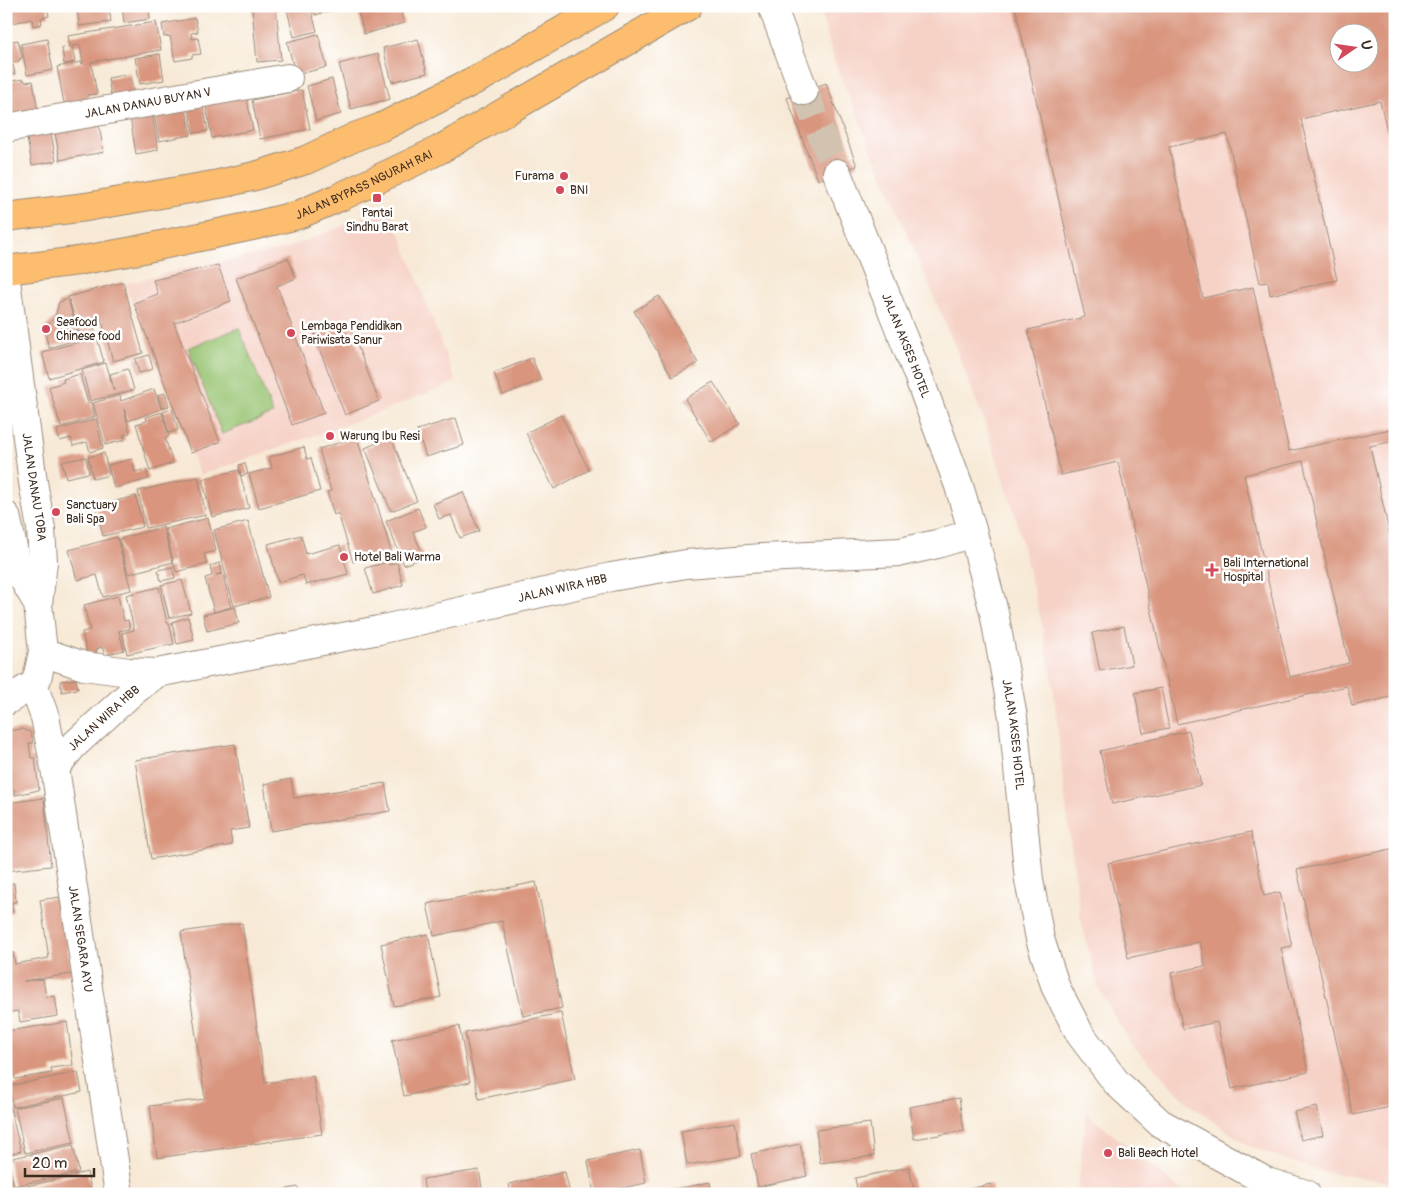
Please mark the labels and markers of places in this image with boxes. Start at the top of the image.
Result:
place label: Furama [515,169,554,184]
marker: Furama [558,170,570,182]
place label: BNI [570,183,588,198]
marker: BNI [554,184,566,196]
marker: Pantai Sindhu Barat [371,192,383,204]
place label: Pantai Sindhu Barat [346,206,408,235]
place label: Seafood Chinese food [56,315,121,344]
place label: Lembaga Pendidikan Pariwisata Sanur [301,319,402,348]
marker: Seafood Chinese food [40,323,52,335]
marker: Lembaga Pendidikan Pariwisata Sanur [285,327,297,339]
place label: Warung Ibu Resi [340,429,420,444]
marker: Warung Ibu Resi [324,430,336,442]
place label: Sanctuary Bali Spa [66,498,117,527]
marker: Sanctuary Bali Spa [50,506,62,518]
place label: Hotel Bali Warma [354,550,441,565]
marker: Hotel Bali Warma [338,551,350,563]
place label: Bali International Hospital [1223,556,1309,585]
marker: Bali International Hospital [1205,563,1219,577]
place label: Bali Beach Hotel [1118,1146,1198,1161]
marker: Bali Beach Hotel [1102,1147,1114,1159]

